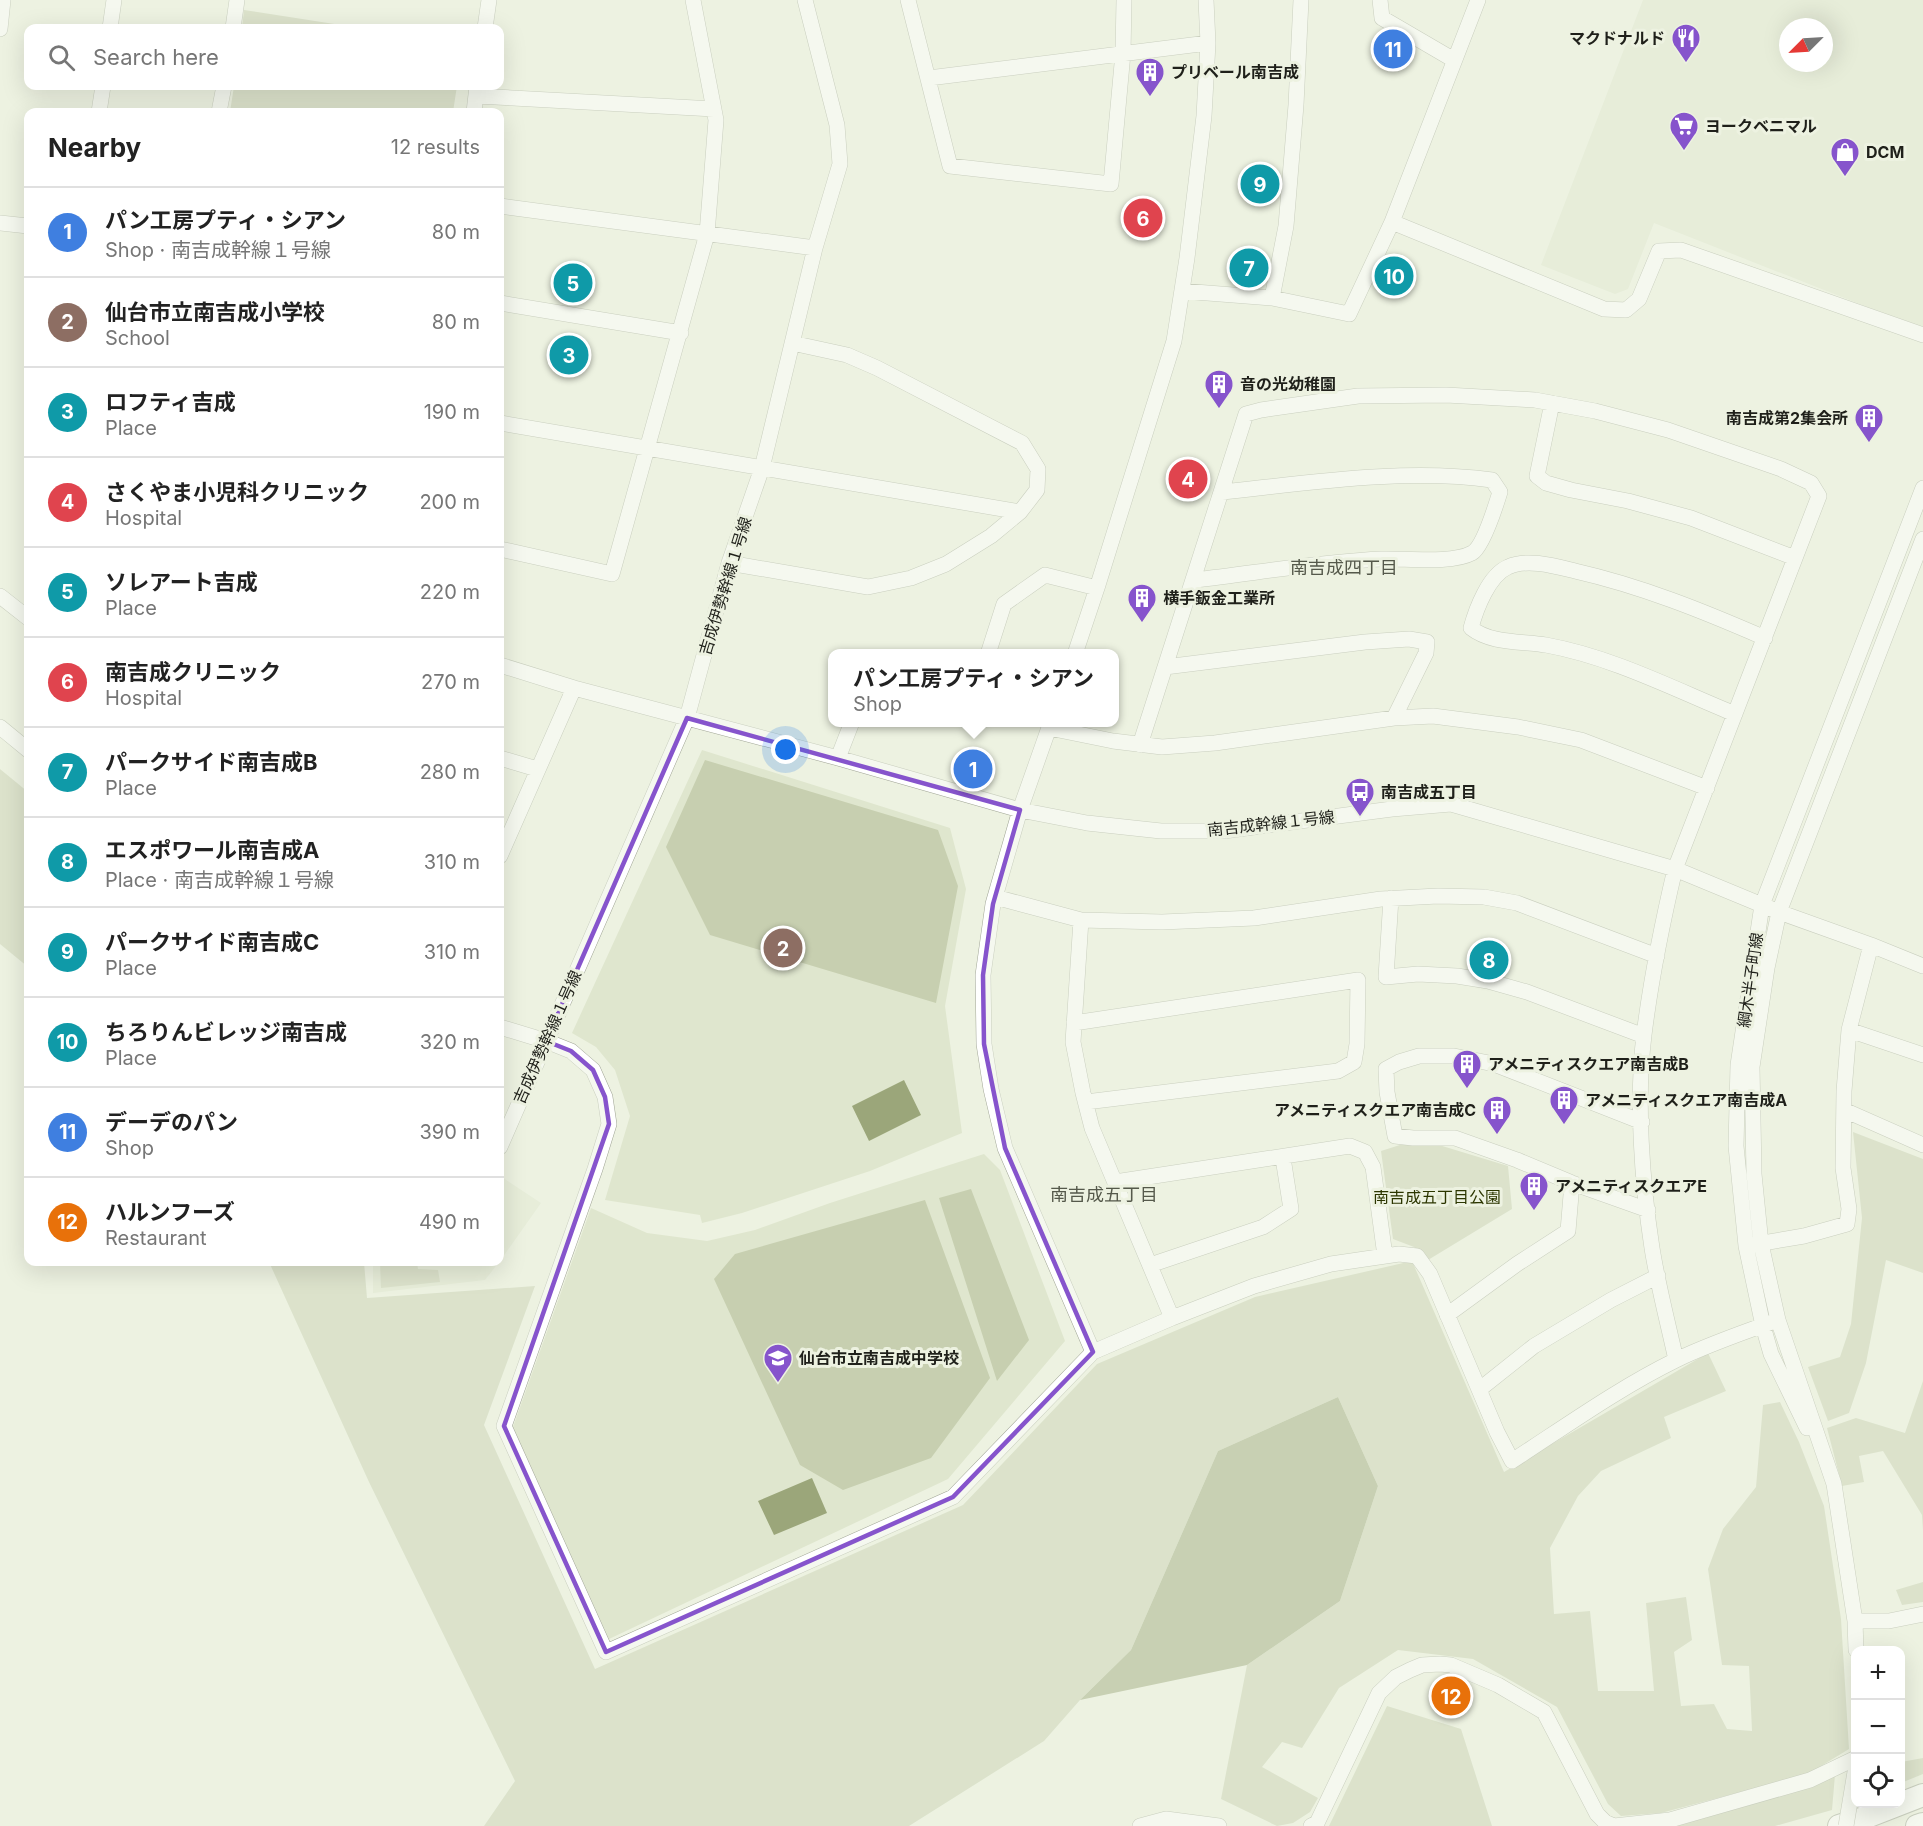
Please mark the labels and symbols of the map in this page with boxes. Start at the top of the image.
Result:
north arrow [1779,18,1833,72]
restaurant icon: マクドナルド [1670,22,1702,64]
pin: 11 [1374,26,1412,72]
place label: マクドナルド [1569,28,1665,48]
building icon: プリベール南吉成 [1134,56,1166,98]
place label: プリベール南吉成 [1171,62,1299,82]
supermarket icon: ヨークベニマル [1668,110,1700,152]
place label: ヨークベニマル [1705,116,1817,136]
shop icon: DCM [1829,136,1861,178]
place label: DCM [1866,142,1904,162]
pin: 9 [1240,162,1280,207]
pin: 6 [1124,196,1162,240]
pin: 7 [1230,246,1268,290]
pin: 10 [1374,254,1414,298]
pin: 5 [554,260,592,306]
pin: 3 [550,332,588,378]
building icon: 音の光幼稚園 [1203,368,1235,410]
place label: 音の光幼稚園 [1240,374,1336,394]
building icon: 南吉成第2集会所 [1853,402,1885,444]
place label: 南吉成第2集会所 [1726,408,1848,428]
pin: 4 [1168,456,1208,502]
street label: 吉成伊勢幹線１号線 [694,514,756,658]
district label: 南吉成四丁目 [1290,557,1398,578]
building icon: 横手鈑金工業所 [1126,582,1158,624]
place label: 横手鈑金工業所 [1163,588,1275,608]
your location [771,735,800,764]
pin: 1 [954,746,992,792]
bus stop icon: 南吉成五丁目 [1344,776,1376,818]
place label: 南吉成五丁目 [1381,782,1477,802]
street label: 南吉成幹線１号線 [1206,806,1336,840]
pin: 2 [764,926,802,970]
street label: 綱木半子町線 [1733,931,1767,1029]
pin: 8 [1470,938,1508,982]
street label: 吉成伊勢幹線１号線 [509,967,585,1107]
building icon: アメニティスクエア南吉成B [1451,1048,1483,1090]
place label: アメニティスクエア南吉成B [1488,1054,1689,1074]
building icon: アメニティスクエア南吉成A [1548,1084,1580,1126]
place label: アメニティスクエア南吉成A [1585,1090,1787,1110]
building icon: アメニティスクエア南吉成C [1481,1094,1513,1136]
place label: アメニティスクエア南吉成C [1274,1100,1476,1120]
building icon: アメニティスクエアE [1518,1170,1550,1212]
place label: アメニティスクエアE [1555,1176,1707,1196]
district label: 南吉成五丁目 [1050,1184,1158,1205]
park label: 南吉成五丁目公園 [1373,1187,1501,1207]
school or university icon: 仙台市立南吉成中学校 [762,1342,794,1384]
place label: 仙台市立南吉成中学校 [798,1348,959,1368]
pin: 12 [1432,1674,1470,1718]

